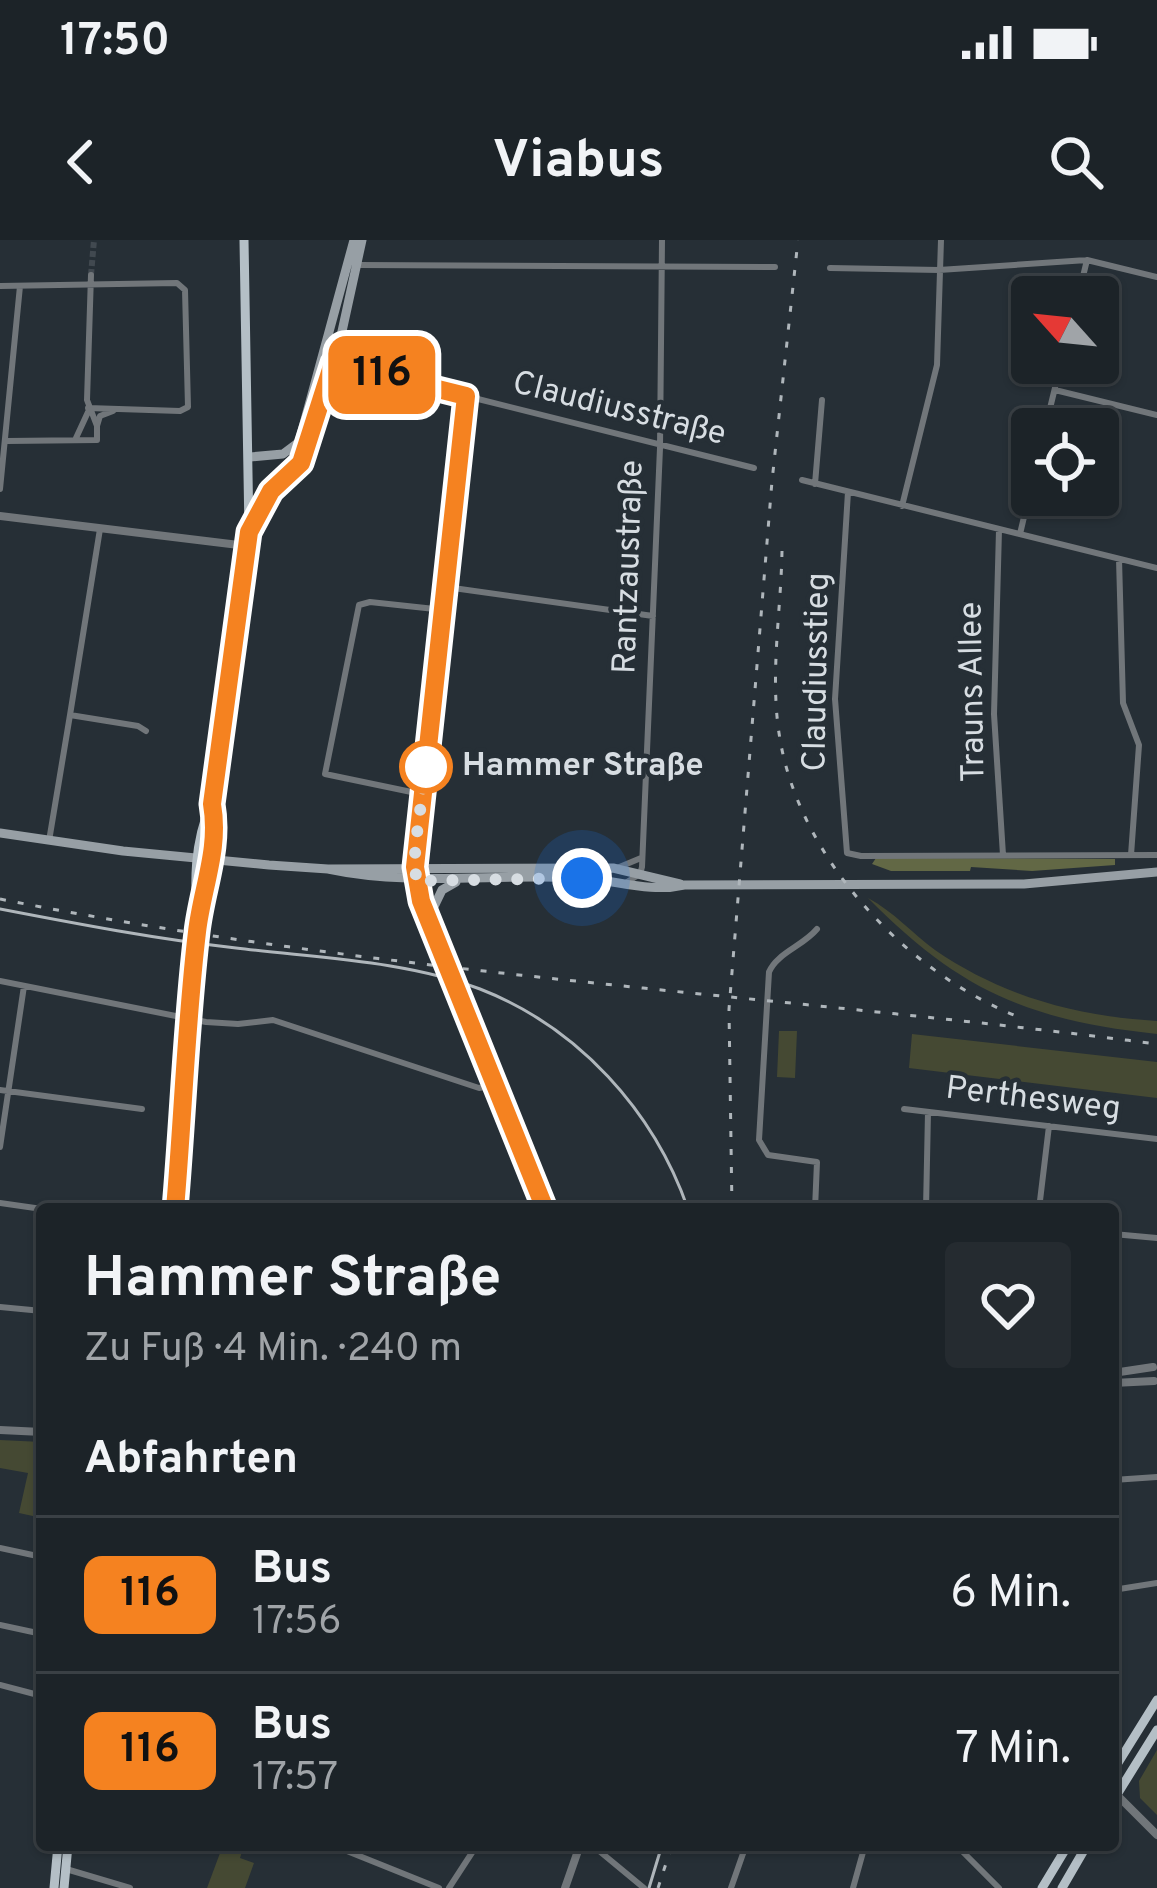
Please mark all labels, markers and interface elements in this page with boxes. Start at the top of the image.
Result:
text: 17:50 [60,14,170,71]
text: Viabus [493,128,664,197]
icon: back [48,129,114,195]
icon: search [1043,129,1109,195]
north arrow [1011,276,1119,384]
map controls [1011,276,1119,516]
line badge: 116 [313,336,451,414]
text: 116 [352,348,412,401]
street label: Claudiusstraße [508,363,730,457]
button: locate [1011,408,1119,516]
street label: Rantzaustraße [605,459,655,675]
street label: Claudiusstieg [795,572,841,772]
street label: Trauns Allee [951,601,997,783]
marker: Hammer Straße [401,742,451,792]
place label: Hammer Straße [462,746,704,788]
your location [552,848,612,908]
street label: Perthesweg [943,1068,1123,1132]
button: heart [945,1242,1071,1368]
text: Hammer Straße [84,1245,501,1317]
text: Zu Fuß · 4 Min. · 240 m [84,1326,462,1375]
text: Abfahrten [84,1432,298,1489]
text: Bus [252,1542,332,1599]
text: 6 Min. [950,1566,1071,1623]
text: 116 [120,1568,180,1621]
text: 17:56 [252,1599,341,1648]
text: Bus [252,1698,332,1755]
text: 7 Min. [955,1722,1071,1779]
text: 116 [120,1724,180,1777]
text: 17:57 [252,1755,338,1804]

